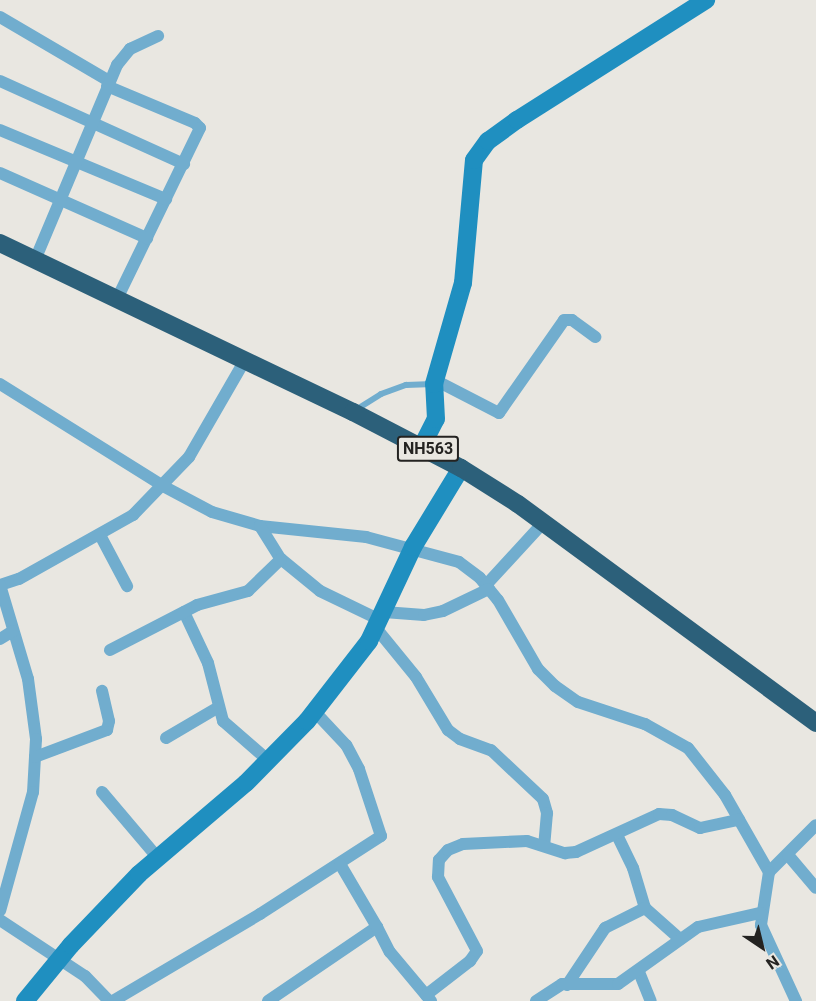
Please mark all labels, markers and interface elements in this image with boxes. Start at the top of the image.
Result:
road number: NH563 [396,436,460,462]
north arrow [732,917,792,977]
text: N [763,951,783,973]

